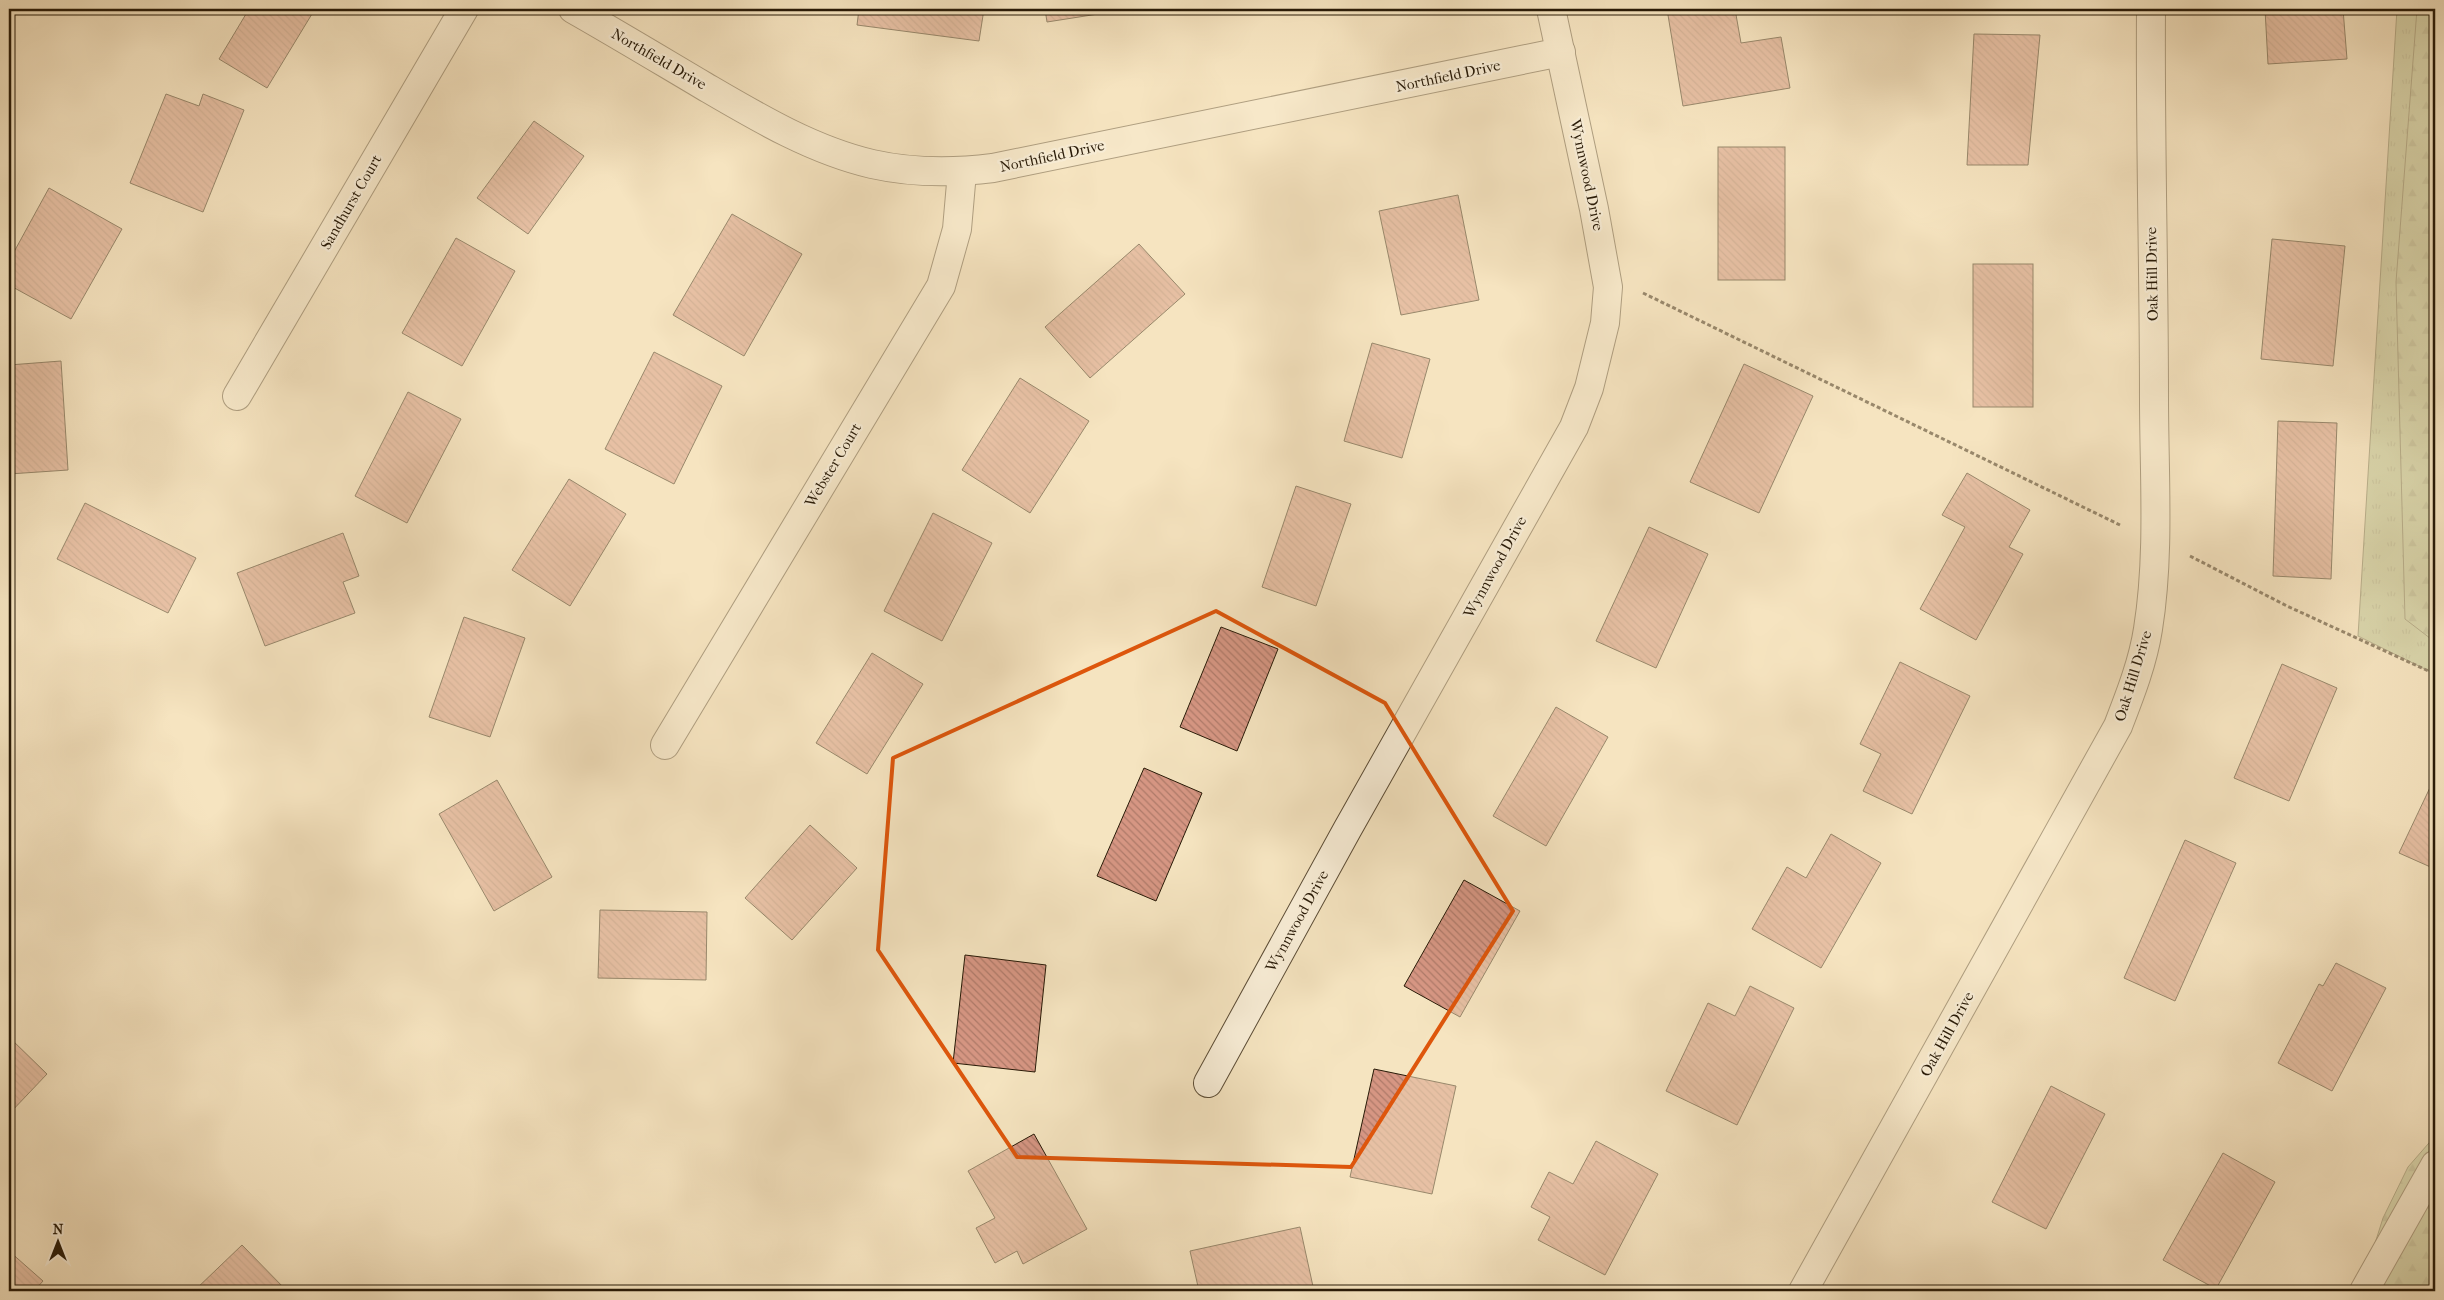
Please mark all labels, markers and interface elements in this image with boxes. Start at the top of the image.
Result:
street label: Northfield Drive [608,25,710,94]
street label: Northfield Drive [1394,56,1503,96]
street label: Wynnwood Drive [1566,117,1608,233]
street label: Northfield Drive [998,136,1107,176]
street label: Sandhurst Court [317,151,386,253]
street label: Oak Hill Drive [2142,226,2162,321]
street label: Webster Court [800,419,865,511]
street label: Wynnwood Drive [1459,512,1531,622]
street label: Oak Hill Drive [2111,628,2156,724]
street label: Wynnwood Drive [1261,866,1333,976]
street label: Oak Hill Drive [1916,988,1978,1080]
north arrow [32,1218,82,1268]
text: N [53,1221,64,1238]

